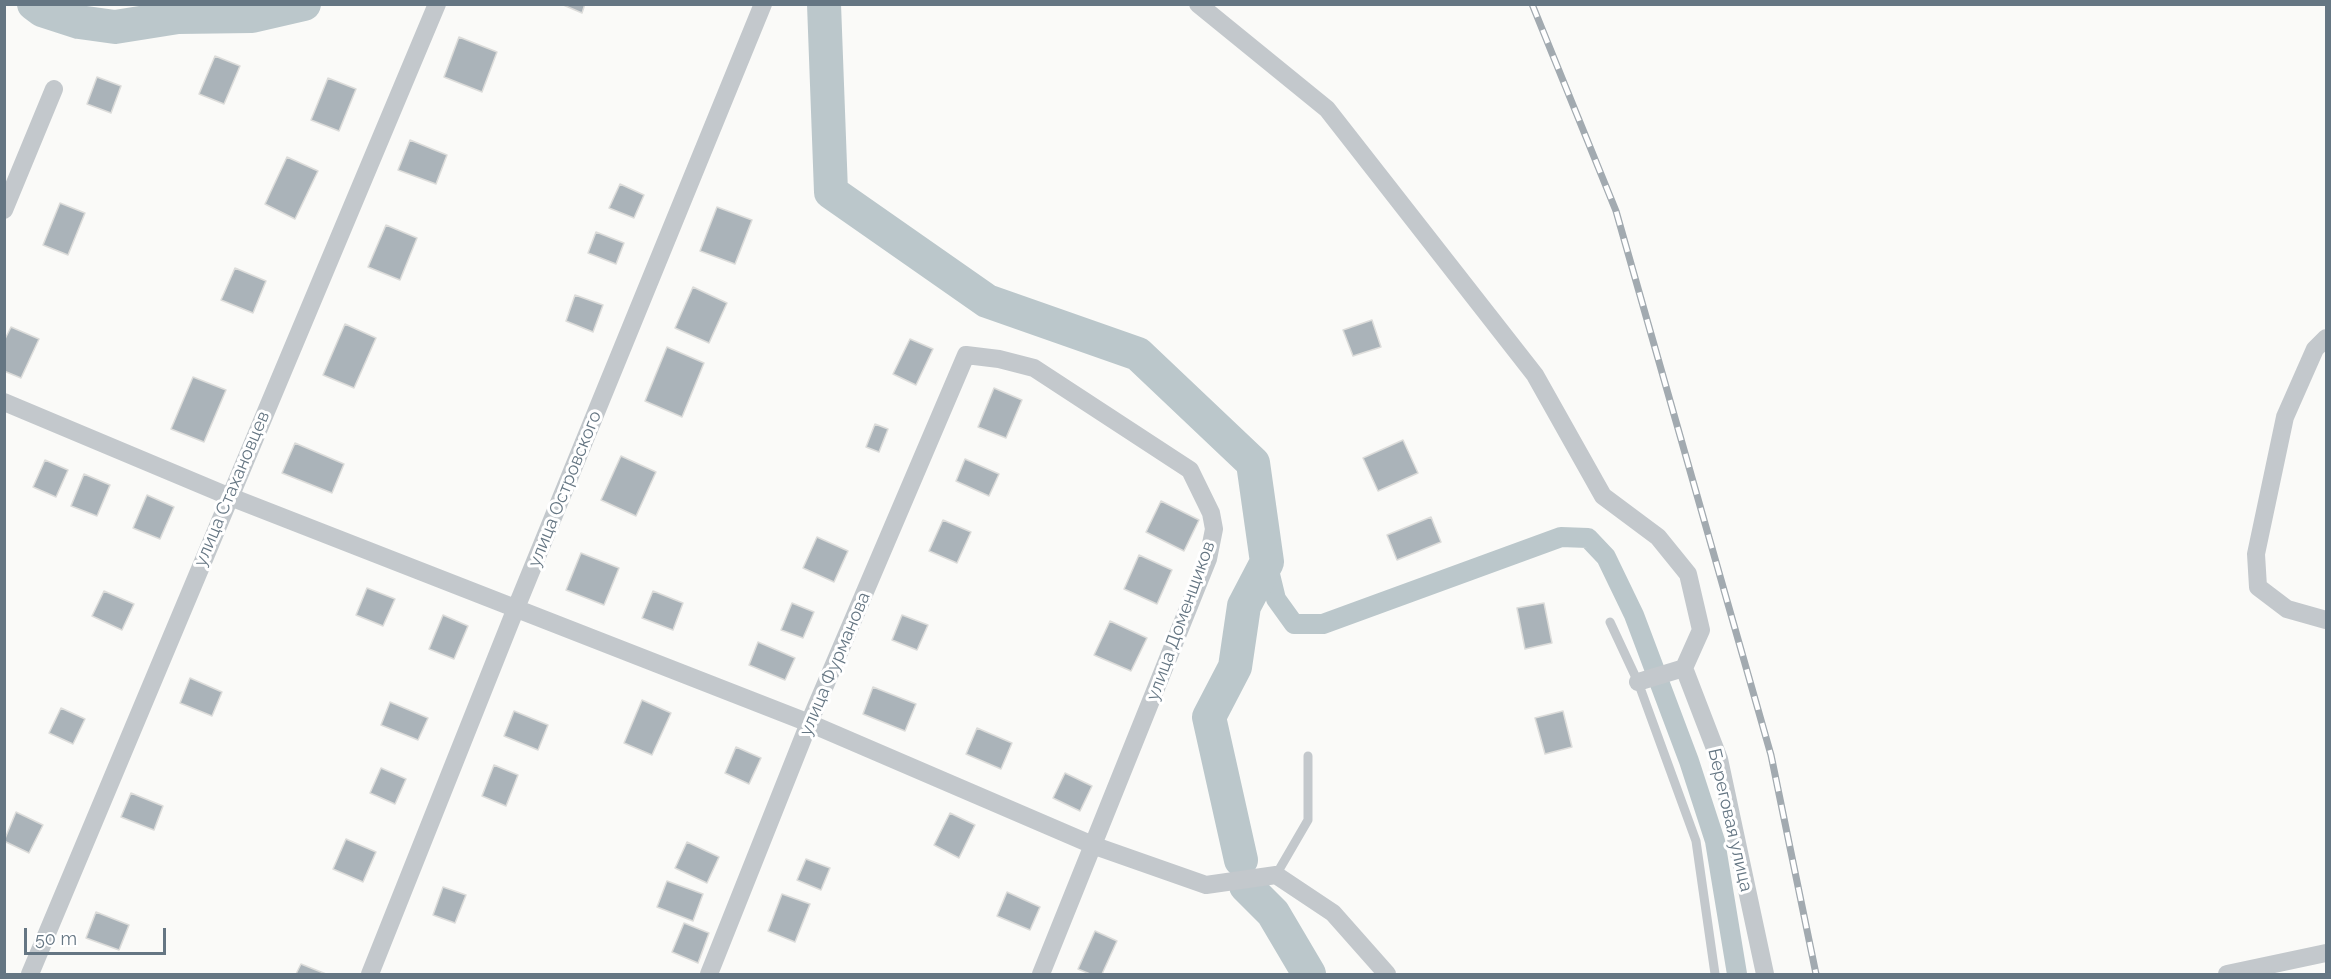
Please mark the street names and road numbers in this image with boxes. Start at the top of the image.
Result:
street label: улица Стахановцев [190,408,274,570]
street label: улица Островского [524,408,606,570]
street label: улица Доменщиков [1142,538,1220,704]
street label: улица Фурманова [795,589,875,739]
street label: Береговая улица [1703,746,1757,894]

